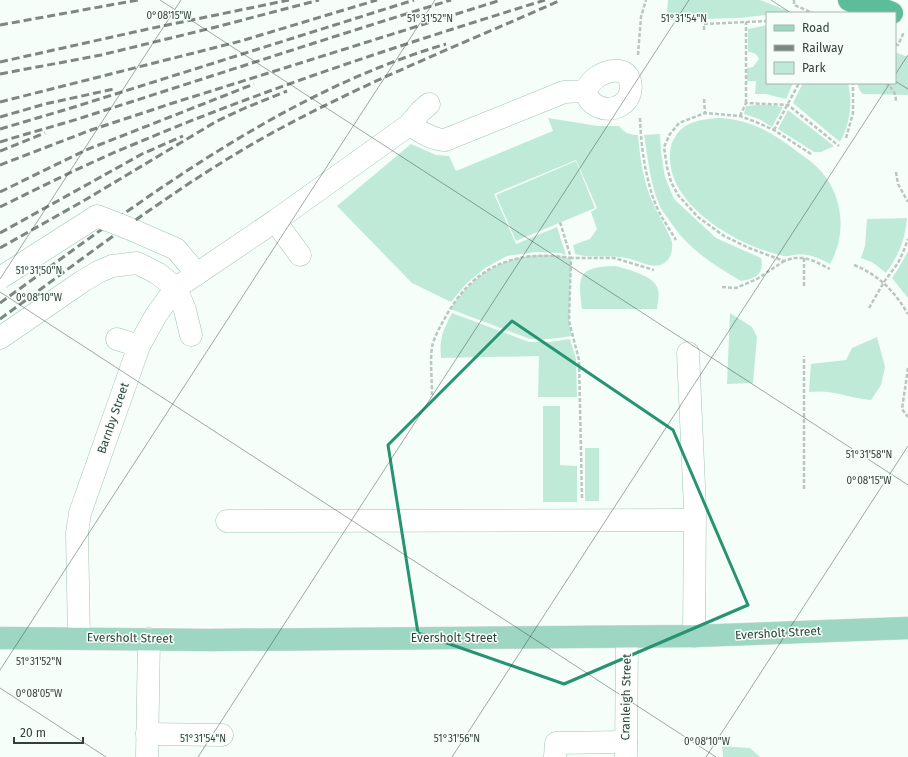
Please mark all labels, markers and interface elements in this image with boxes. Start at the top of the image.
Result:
text: 0°08'15"W [146,10,192,22]
legend [766,12,896,84]
text: 51°31'52"N [407,13,453,25]
text: 51°31'54"N [661,13,707,25]
text: Road [802,21,830,35]
text: Railway [802,41,843,55]
text: Park [802,61,826,75]
text: 51°31'50"N [16,265,62,277]
text: 0°08'10"W [16,292,63,304]
street label: Barnby Street [94,380,132,455]
text: 51°31'58"N [846,449,892,461]
text: 0°08'15"W [846,475,892,487]
street label: Eversholt Street [735,624,822,642]
street label: Eversholt Street [87,630,174,646]
street label: Eversholt Street [411,631,498,645]
street label: Cranleigh Street [618,653,634,740]
text: 51°31'52"N [16,656,62,668]
text: 0°08'05"W [16,688,63,700]
scale bar [14,719,83,745]
text: 20 m [20,726,46,740]
text: 51°31'54"N [180,733,226,745]
text: 51°31'56"N [434,733,480,745]
text: 0°08'10"W [684,736,731,748]

